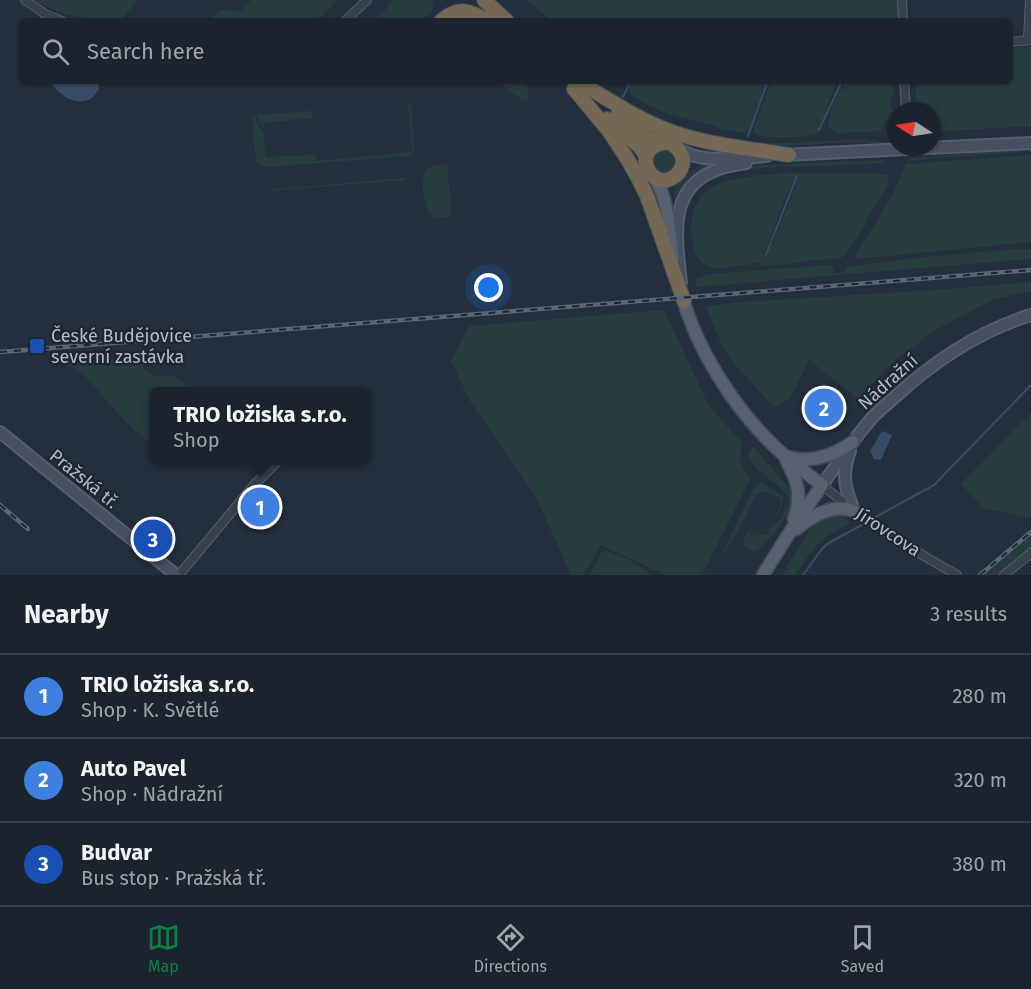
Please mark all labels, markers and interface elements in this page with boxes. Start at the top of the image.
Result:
search box [18,18,1013,84]
icon: search [39,35,72,68]
text: Search here [87,38,205,65]
north arrow [887,102,941,156]
your location [474,273,503,302]
place label: České Budějovice severní zastávka [51,325,192,368]
marker: České Budějovice severní zastávka [28,337,46,355]
street label: Nádražní [854,350,922,414]
pin: 2 [804,386,844,430]
popup [149,387,371,465]
text: TRIO ložiska s.r.o. [173,401,347,428]
text: Shop [173,428,220,452]
street label: Pražská tř. [45,445,123,513]
pin: 1 [240,484,280,530]
street label: Jírovcova [851,503,925,561]
pin: 3 [134,516,172,562]
text: Nearby [24,599,109,630]
text: 3 results [930,602,1007,626]
text: TRIO ložiska s.r.o. [81,671,254,698]
text: 1 [39,684,48,708]
text: 280 m [952,684,1007,708]
text: Shop · K. Světlé [81,698,220,722]
text: Auto Pavel [81,755,186,782]
text: 2 [38,768,49,792]
text: 320 m [954,768,1007,792]
text: Shop · Nádražní [81,782,223,806]
text: Budvar [81,839,152,866]
text: 3 [38,852,49,876]
text: 380 m [952,852,1007,876]
text: Bus stop · Pražská tř. [81,866,266,890]
tab: Map [147,921,180,976]
tab: Directions [474,921,547,976]
tab: Saved [841,921,884,976]

